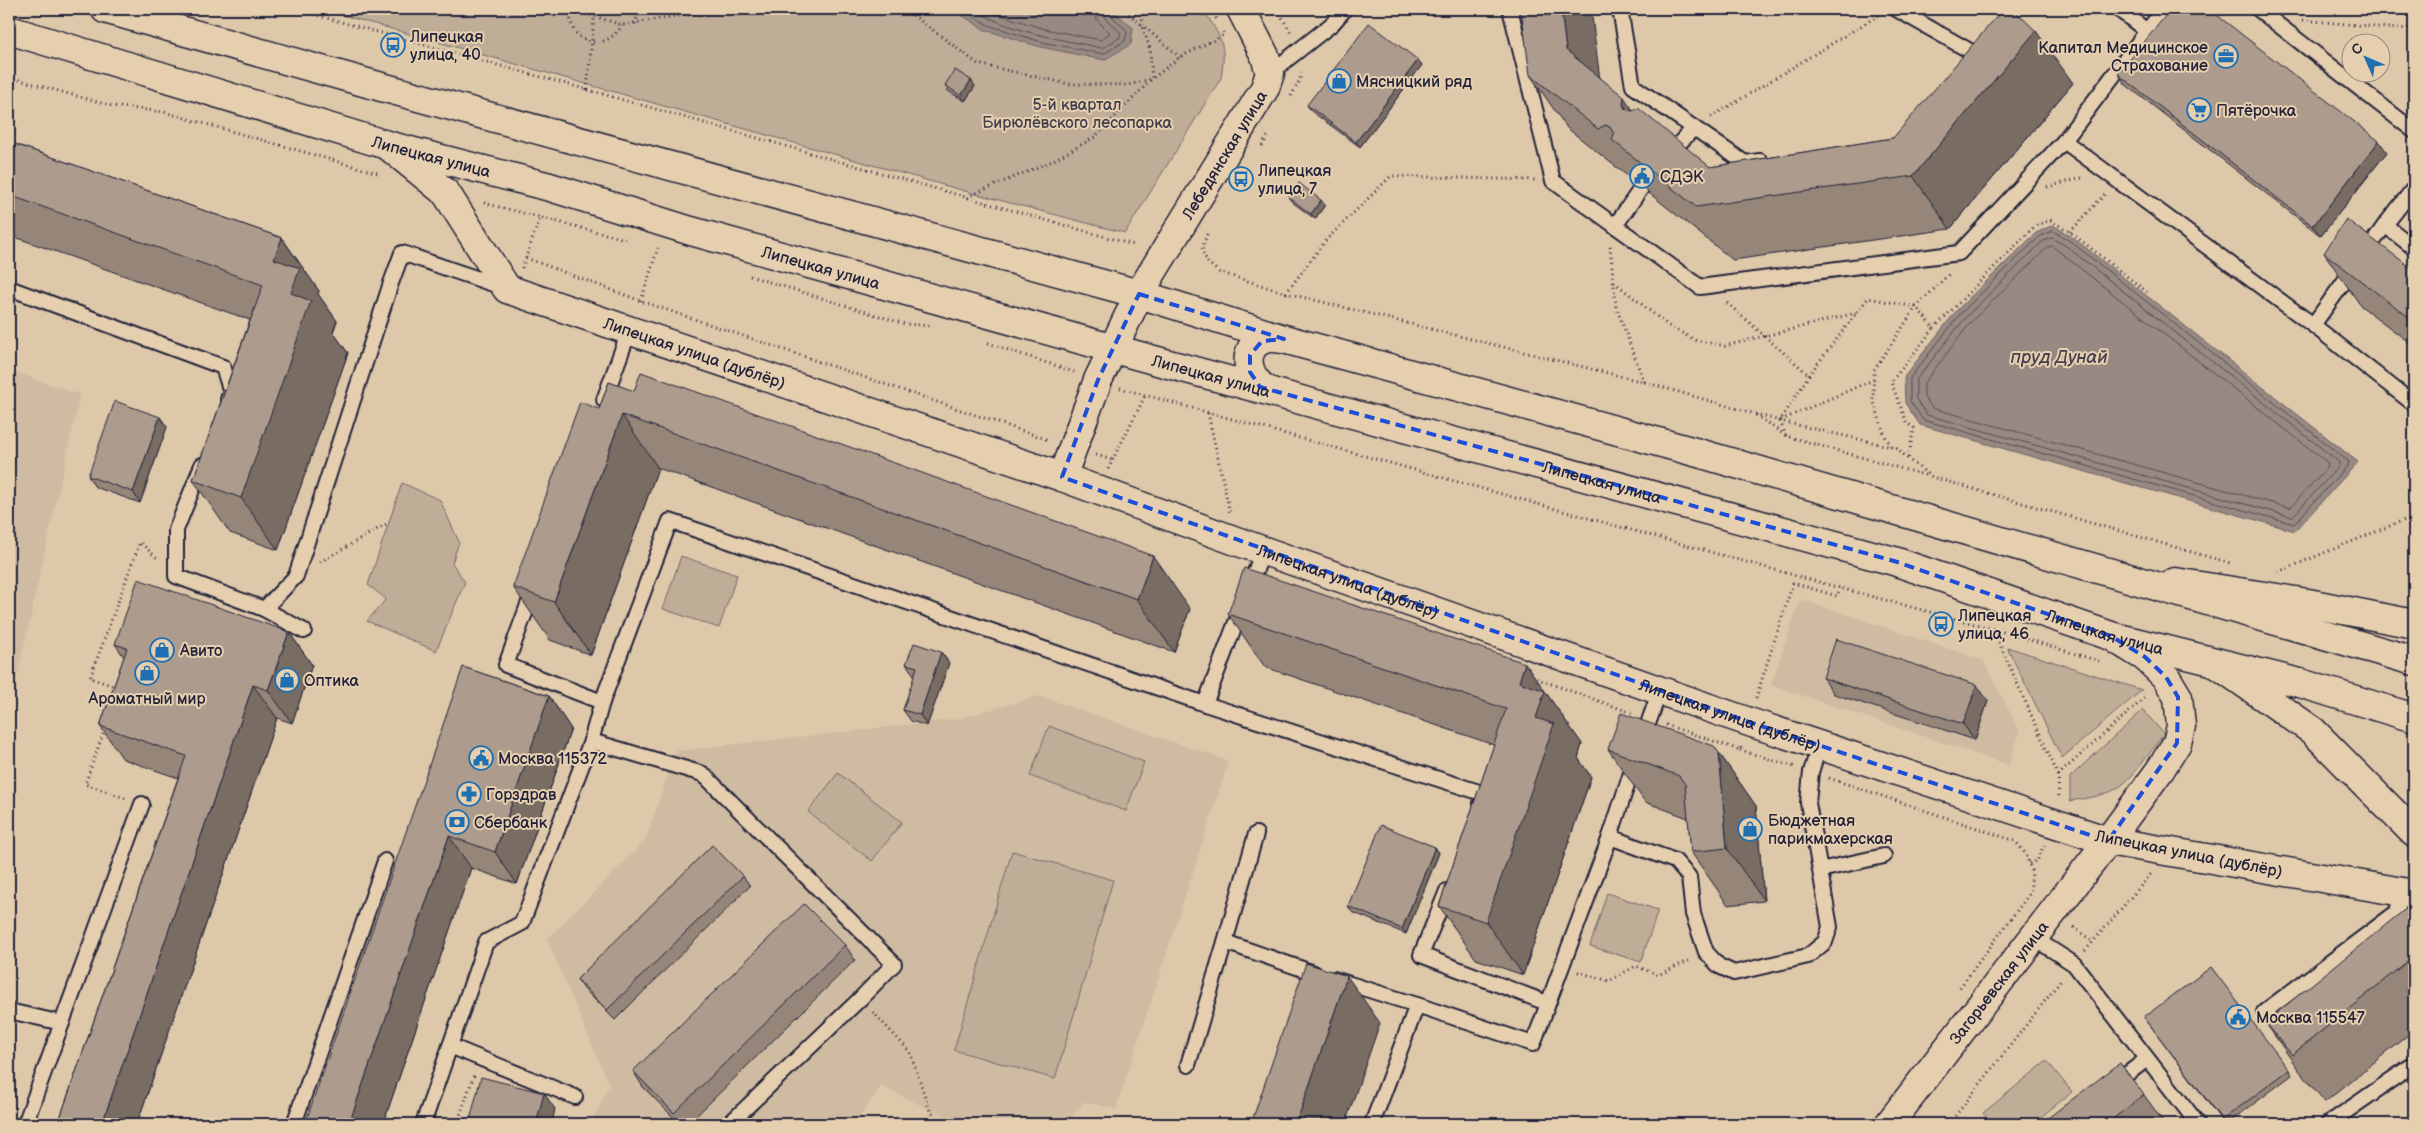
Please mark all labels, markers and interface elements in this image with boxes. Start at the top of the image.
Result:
place label: Липецкая улица, 40 [409,28,483,65]
bus stop icon: Липецкая улица, 40 [380,32,406,58]
north arrow [2340,32,2390,82]
place label: Капитал Медицинское Страхование [2038,39,2208,76]
text: С [2348,40,2367,59]
office icon: Капитал Медицинское Страхование [2213,43,2239,69]
shop icon: Мясницкий ряд [1326,68,1352,94]
place label: Мясницкий ряд [1356,73,1472,92]
street label: Лебедянская улица [1178,87,1272,224]
park label: 5-й квартал Бирюлёвского лесопарка [982,96,1172,133]
supermarket icon: Пятёрочка [2186,97,2212,123]
place label: Пятёрочка [2216,102,2297,121]
street label: Липецкая улица [368,133,493,182]
place label: Липецкая улица, 7 [1257,162,1331,199]
public building icon: СДЭК [1629,163,1655,189]
bus stop icon: Липецкая улица, 7 [1228,166,1254,192]
place label: СДЭК [1660,168,1704,187]
street label: Липецкая улица [758,243,882,294]
street label: Липецкая улица (дублёр) [600,314,788,394]
water label: пруд Дунай [2011,347,2107,368]
street label: Липецкая улица [1148,352,1273,402]
street label: Липецкая улица [1539,458,1663,508]
street label: Липецкая улица (дублёр) [1253,541,1441,623]
street label: Липецкая улица [2042,606,2166,660]
place label: Липецкая улица, 46 [1957,607,2031,644]
bus stop icon: Липецкая улица, 46 [1928,611,1954,637]
shop icon: Авито [149,637,175,663]
place label: Авито [179,642,222,661]
shop icon: Ароматный мир [134,660,160,686]
shop icon: Оптика [274,667,300,693]
place label: Оптика [304,672,359,691]
street label: Липецкая улица (дублёр) [1635,676,1823,756]
place label: Ароматный мир [87,690,206,709]
public building icon: Москва 115372 [468,745,494,771]
place label: Москва 115372 [498,750,607,769]
pharmacy icon: Горздрав [456,781,482,807]
place label: Горздрав [486,786,557,805]
bank icon: Сбербанк [444,809,470,835]
place label: Бюджетная парикмахерская [1768,812,1893,849]
place label: Сбербанк [474,814,548,833]
shop icon: Бюджетная парикмахерская [1737,816,1763,842]
street label: Липецкая улица (дублёр) [2092,827,2284,882]
street label: Загорьевская улица [1946,918,2054,1049]
public building icon: Москва 115547 [2225,1004,2251,1030]
place label: Москва 115547 [2256,1009,2365,1028]

